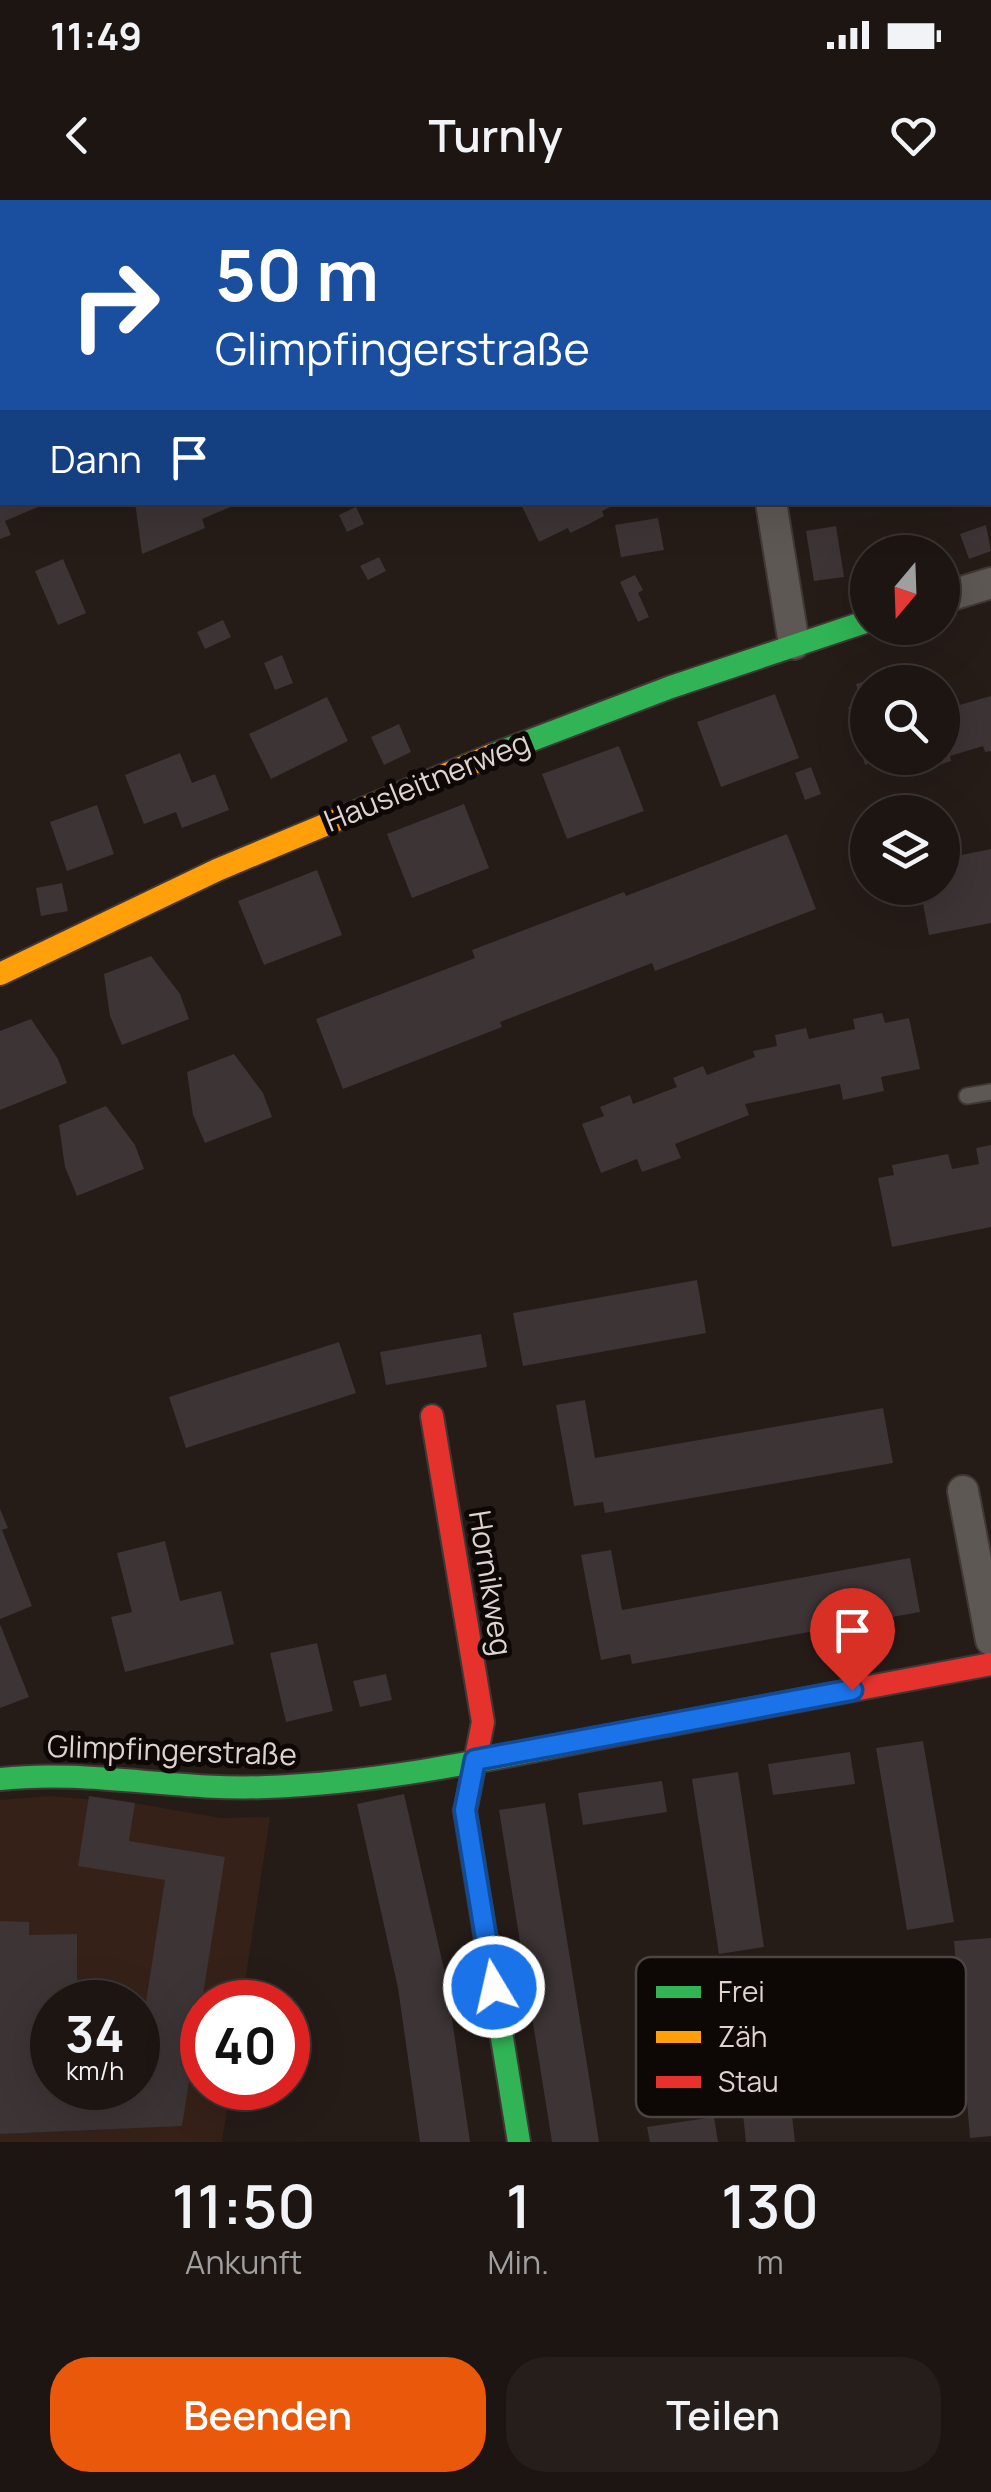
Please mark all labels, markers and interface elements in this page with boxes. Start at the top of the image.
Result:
text: 11:49 [50,9,142,61]
text: Turnly [428,104,563,166]
icon: back [50,108,105,163]
icon: heart [886,108,941,163]
text: 50 m [215,226,379,322]
icon: right [50,240,180,370]
text: Glimpfingerstraße [215,317,590,379]
icon: arrive [162,430,217,485]
text: Dann [50,432,142,484]
north arrow [850,535,960,645]
map controls [850,535,960,905]
button: search [850,665,960,775]
street label: Hausleitnerweg [318,721,535,840]
button: layers [850,795,960,905]
street label: Hornikweg [460,1507,523,1658]
pin [810,1588,895,1691]
icon: arrive [825,1603,880,1658]
street label: Glimpfingerstraße [46,1725,298,1774]
position arrow [442,1935,546,2039]
legend [636,1957,966,2117]
text: Frei [718,1972,765,2010]
speed limit sign: 40 [180,1980,310,2110]
text: 34 [65,1999,125,2067]
text: Zäh [718,2017,767,2055]
text: km/h [66,2053,124,2088]
text: Stau [718,2062,779,2100]
text: 11:50 [172,2164,316,2246]
text: 1 [506,2164,531,2246]
text: 130 [721,2164,819,2246]
text: Ankunft [185,2240,302,2284]
text: Min. [488,2240,549,2284]
text: m [756,2240,784,2284]
button: Beenden [50,2357,486,2472]
button: Teilen [506,2357,941,2472]

